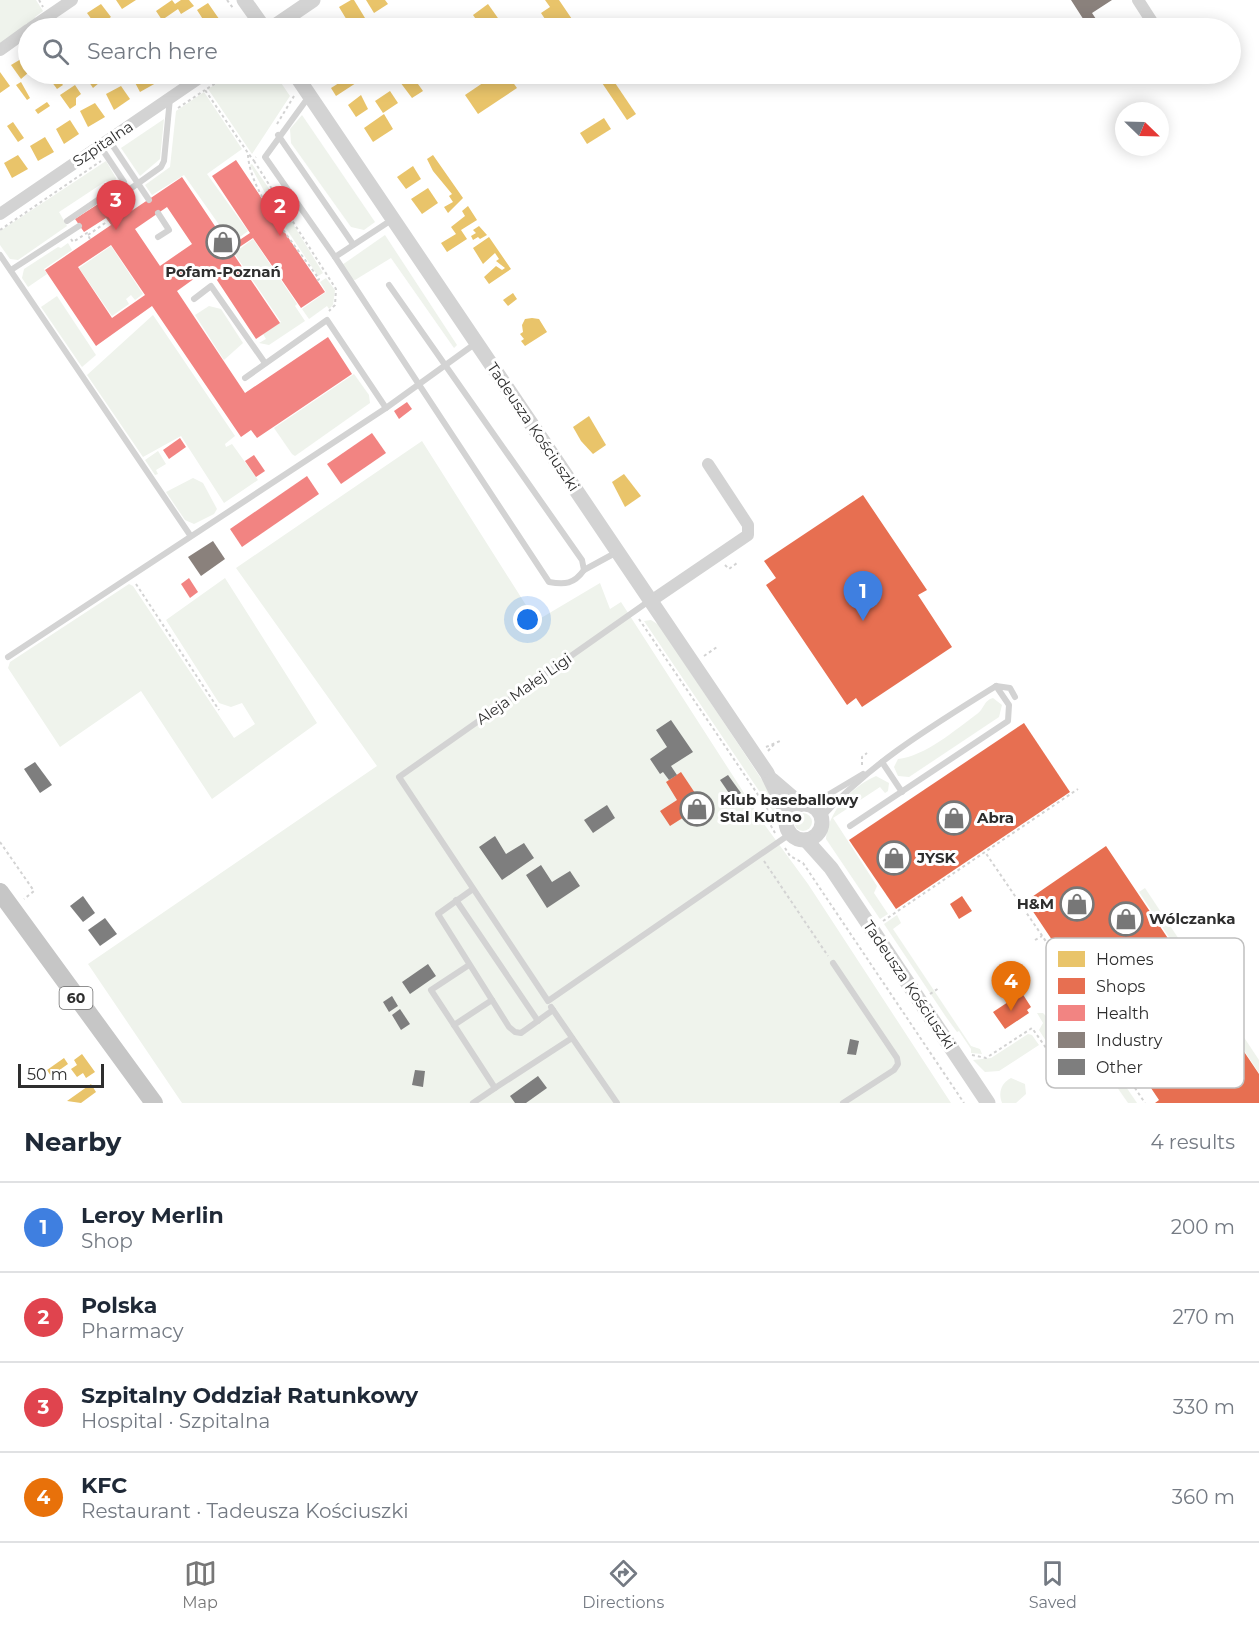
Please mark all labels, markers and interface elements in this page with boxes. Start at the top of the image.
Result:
search box [18,18,1241,84]
icon: search [39,35,72,68]
text: Search here [87,38,218,65]
north arrow [1115,102,1169,156]
street label: Szpitalna [69,117,136,171]
pin: 3 [96,180,136,230]
pin: 2 [260,186,300,236]
shop icon: Pofam-Poznań [205,224,241,260]
place label: Pofam-Poznań [165,262,281,281]
street label: Tadeusza Kościuszki [483,359,584,495]
pin: 1 [844,572,882,621]
your location [513,605,542,634]
street label: Aleja Małej Ligi [472,649,575,729]
place label: Klub baseballowy Stal Kutno [720,790,859,826]
shop icon: Klub baseballowy Stal Kutno [679,791,715,827]
shop icon: Abra [936,800,972,836]
place label: Abra [976,808,1014,827]
shop icon: JYSK [876,840,912,876]
place label: JYSK [916,848,956,867]
shop icon: H&M [1059,886,1095,922]
place label: H&M [1017,894,1054,913]
shop icon: Wólczanka [1108,901,1144,937]
place label: Wólczanka [1149,909,1235,928]
street label: Tadeusza Kościuszki [859,917,960,1053]
legend [1046,938,1244,1088]
text: Homes [1096,950,1154,969]
pin: 4 [992,962,1030,1011]
text: Shops [1096,977,1146,996]
road number: 60 [60,987,92,1009]
text: Health [1096,1004,1149,1023]
text: Industry [1096,1031,1163,1050]
text: Other [1096,1058,1143,1077]
scale bar [18,1061,104,1088]
text: 50 m [27,1065,68,1084]
text: Nearby [24,1126,121,1158]
text: 4 results [1150,1130,1235,1154]
text: Leroy Merlin [81,1202,224,1229]
text: 1 [40,1215,47,1239]
text: 200 m [1171,1215,1235,1239]
text: Shop [81,1229,133,1253]
text: Polska [81,1292,157,1319]
text: 2 [38,1305,49,1329]
text: 270 m [1173,1305,1235,1329]
text: Pharmacy [81,1319,184,1343]
text: Szpitalny Oddział Ratunkowy [81,1382,418,1409]
text: 3 [38,1395,49,1419]
text: 330 m [1173,1395,1235,1419]
text: Hospital · Szpitalna [81,1409,270,1433]
text: KFC [81,1472,127,1499]
text: 4 [37,1485,50,1509]
text: 360 m [1172,1485,1235,1509]
text: Restaurant · Tadeusza Kościuszki [81,1499,409,1523]
tab: Map [182,1557,218,1612]
tab: Directions [582,1557,664,1612]
tab: Saved [1029,1557,1077,1612]

